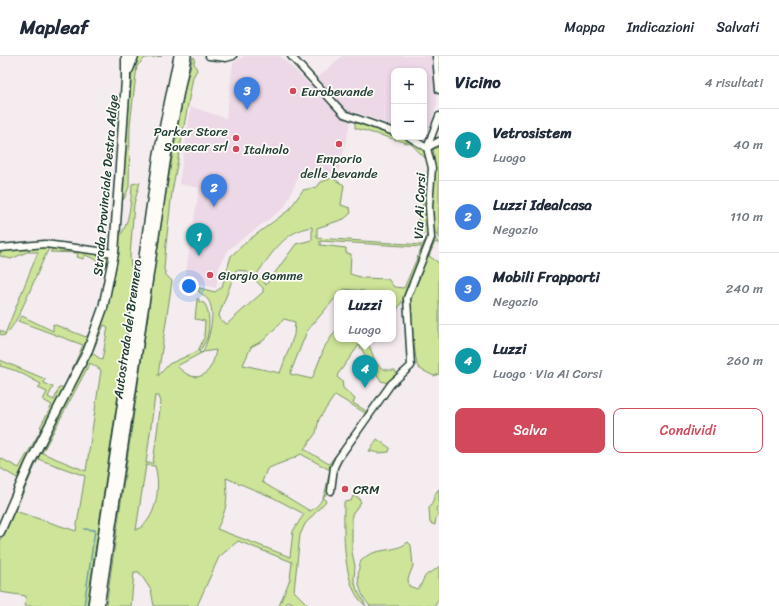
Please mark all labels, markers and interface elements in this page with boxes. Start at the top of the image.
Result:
text: Mapleaf [20,11,88,44]
text: Mappa [564,15,605,40]
text: Indicazioni [627,15,694,40]
text: Salvati [716,15,759,40]
text: Vicino [455,67,501,97]
map controls [391,68,427,140]
button: + [391,68,427,104]
text: 4 risultati [704,71,763,94]
pin: 3 [234,77,260,110]
place label: Eurobevande [301,80,374,103]
marker: Eurobevande [288,86,298,96]
street label: Strada Provinciale Destra Adige [86,93,125,277]
button: − [391,104,427,140]
place label: Parker Store Sovecar srl [154,120,228,158]
text: Vetrosistem [493,120,572,146]
marker: Parker Store Sovecar srl [231,133,241,143]
text: 1 [465,133,471,156]
text: 40 m [733,133,763,156]
place label: Italnolo [243,138,289,161]
marker: Emporio delle bevande [334,139,344,149]
marker: Italnolo [231,144,241,154]
text: Luogo [493,146,526,169]
place label: Emporio delle bevande [300,147,378,185]
street label: Via Ai Corsi [407,172,432,240]
pin: 2 [201,174,227,207]
text: Luzzi Idealcasa [493,192,592,218]
text: 2 [464,205,472,228]
text: 110 m [730,205,763,228]
text: Negozio [493,218,538,241]
pin: 1 [186,223,212,256]
street label: Autostrada del Brennero [106,257,149,401]
place label: Giorgio Gomme [218,264,303,287]
text: Mobili Frapporti [493,264,600,290]
marker: Giorgio Gomme [205,270,215,280]
your location [179,276,199,296]
text: 3 [464,277,472,300]
text: 240 m [726,277,763,300]
popup [334,290,396,342]
text: Negozio [493,290,538,313]
text: Luzzi [348,292,382,318]
text: Luogo [348,318,381,341]
text: Luzzi [493,336,526,362]
text: 4 [464,349,472,372]
text: 260 m [727,349,763,372]
pin: 4 [352,355,378,388]
text: Luogo · Via Ai Corsi [493,362,602,385]
button: Salva [455,408,605,453]
button: Condividi [613,408,763,453]
place label: CRM [353,478,380,501]
marker: CRM [340,484,350,494]

